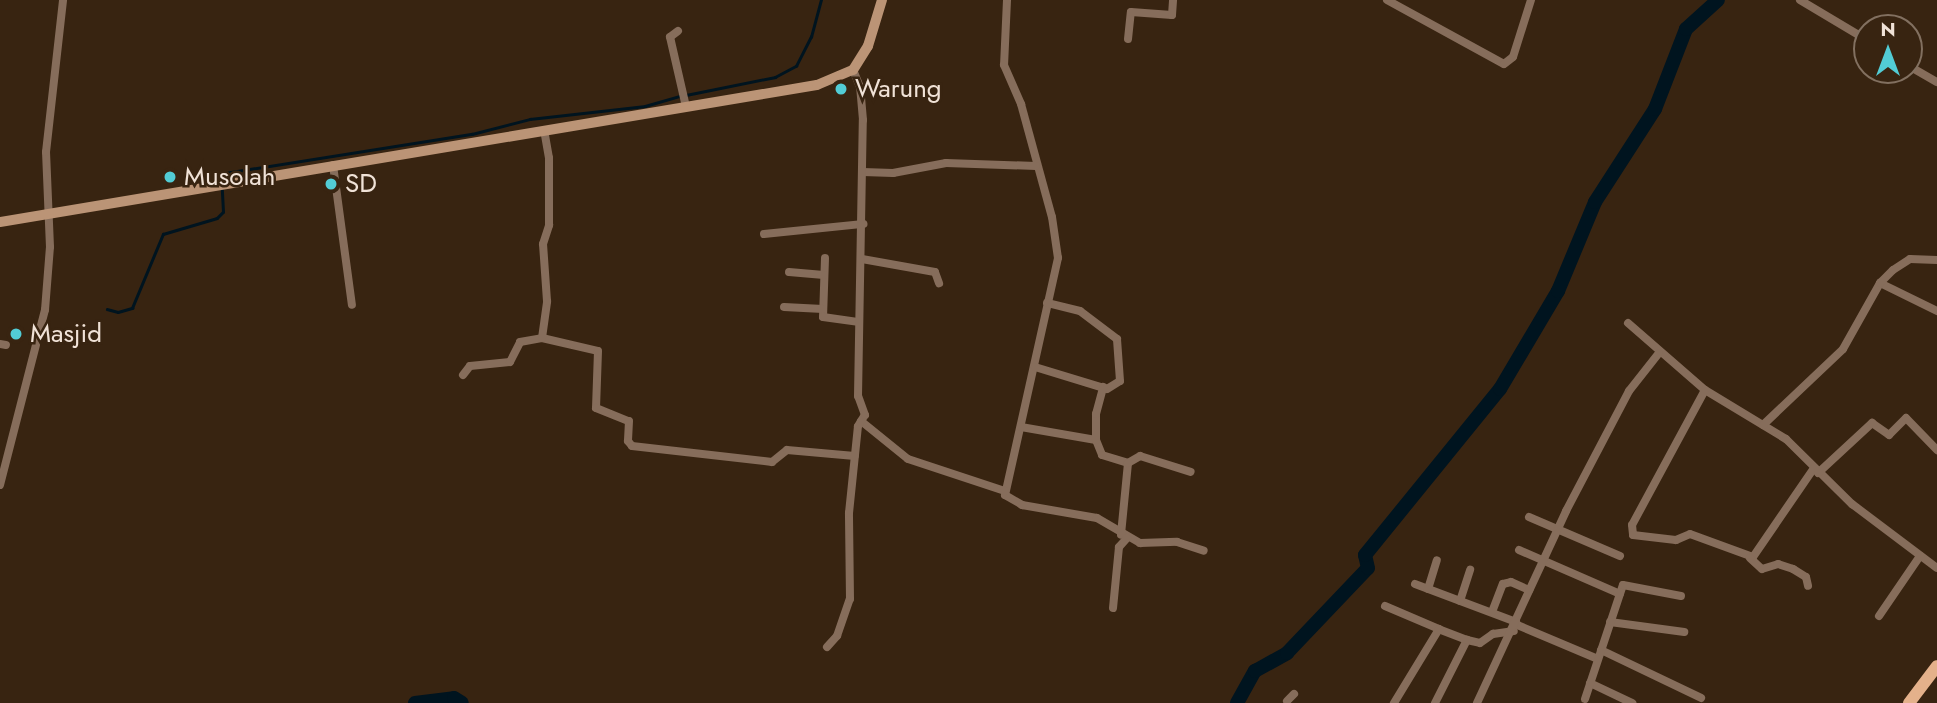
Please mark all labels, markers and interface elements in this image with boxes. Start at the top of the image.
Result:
north arrow [1853,14,1923,84]
text: N [1880,16,1896,43]
place label: Warung [855,73,942,105]
marker: Warung [833,81,849,97]
place label: Musolah [184,161,276,193]
place label: SD [345,168,377,200]
marker: Musolah [162,169,178,185]
marker: SD [323,176,339,192]
place label: Masjid [30,318,102,350]
marker: Masjid [8,326,24,342]

